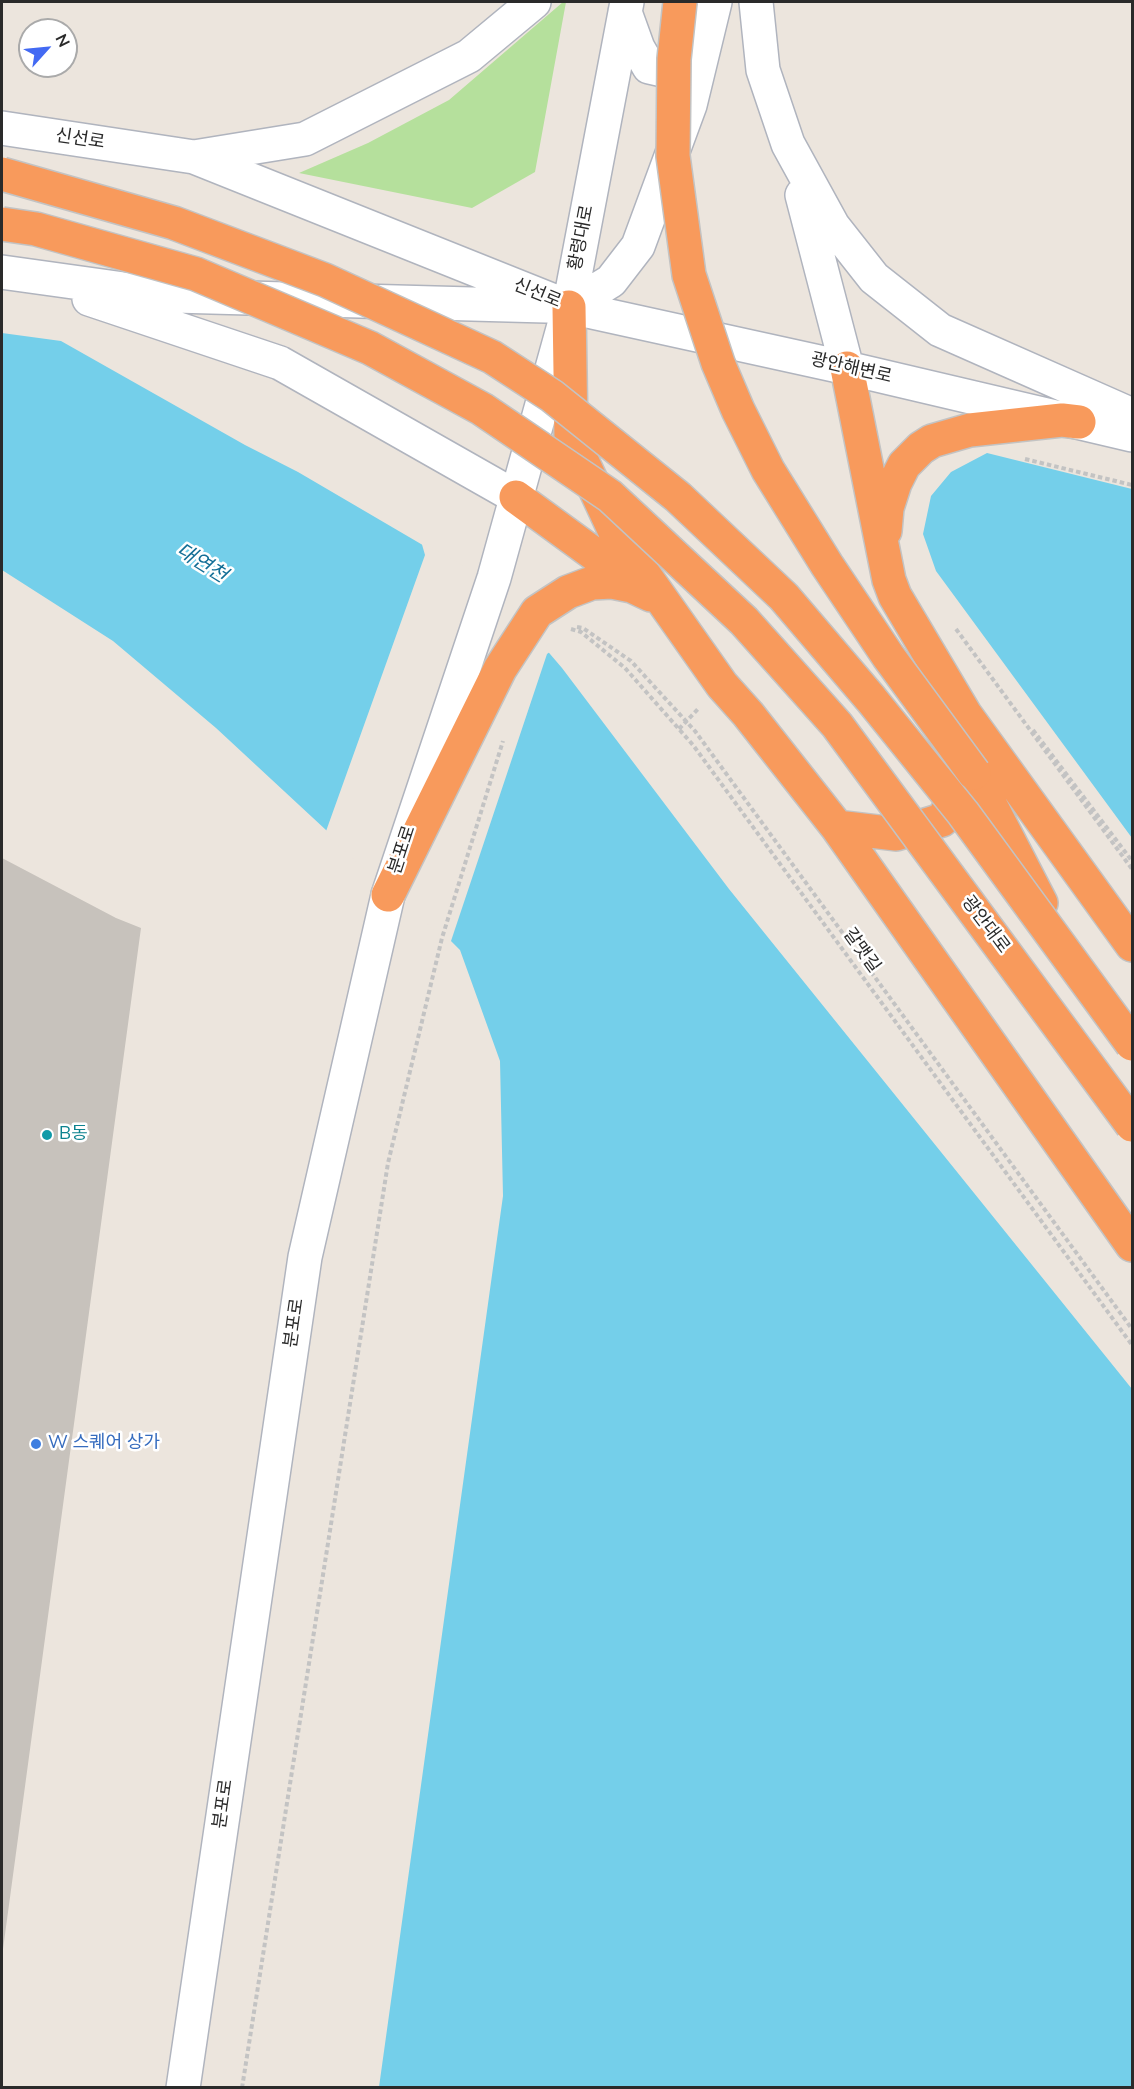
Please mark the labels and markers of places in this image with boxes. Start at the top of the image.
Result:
place label: B동 [59,1124,88,1146]
marker: B동 [40,1128,54,1142]
place label: W 스퀘어 상가 [48,1433,160,1455]
marker: W 스퀘어 상가 [29,1437,43,1451]

